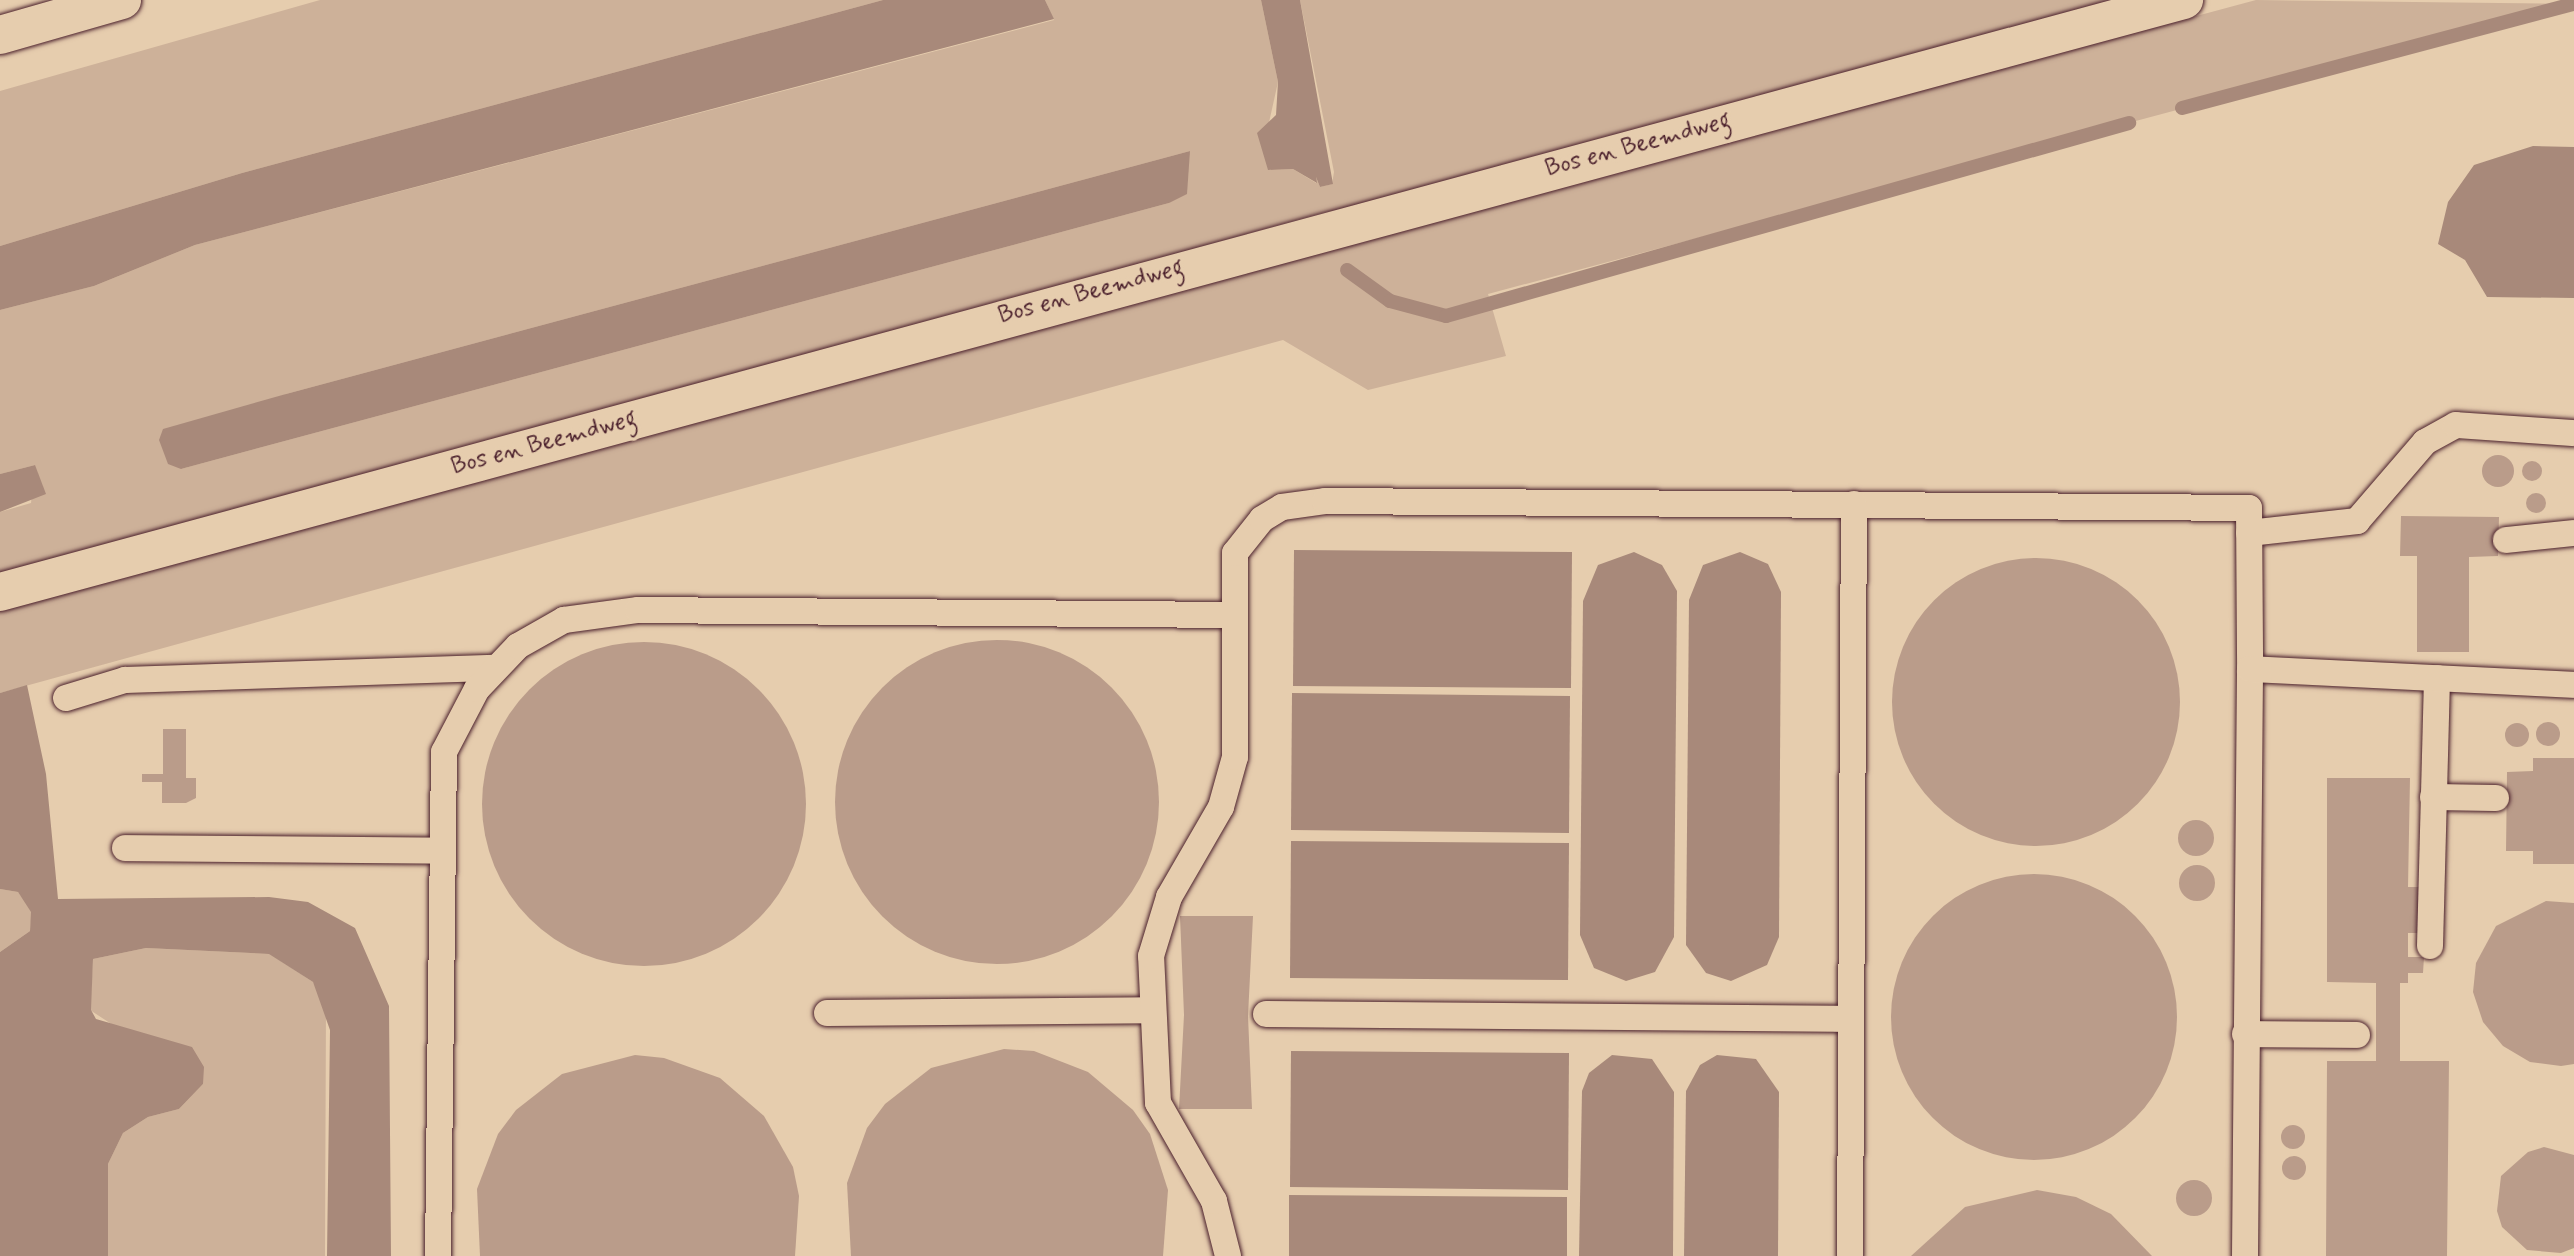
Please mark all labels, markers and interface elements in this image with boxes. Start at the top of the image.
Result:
street label: Bos en Beemdweg [1545,107,1731,183]
street label: Bos en Beemdweg [998,254,1184,330]
street label: Bos en Beemdweg [451,405,637,481]

